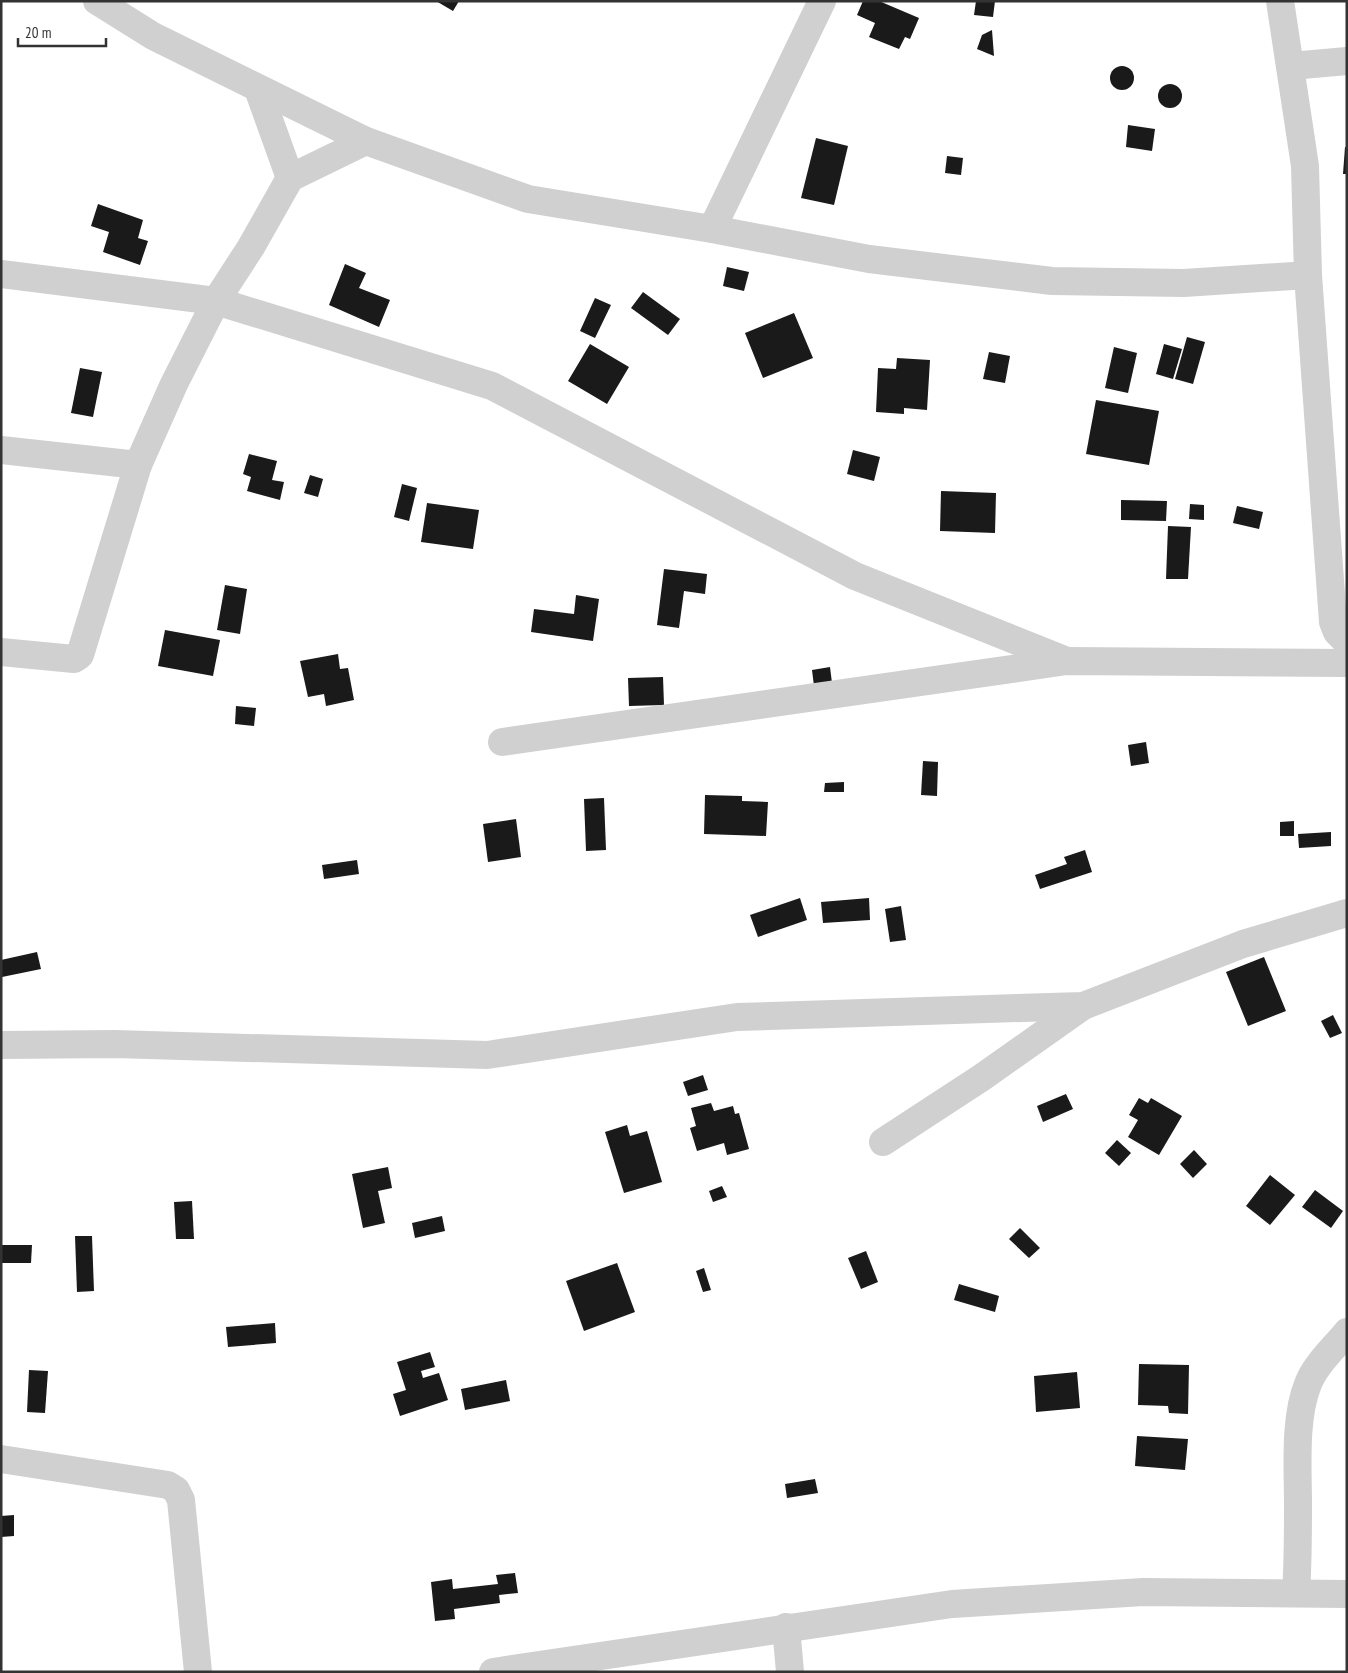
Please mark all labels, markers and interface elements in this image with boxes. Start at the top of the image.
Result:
scale bar [18,15,105,47]
text: 20 m [25,23,51,42]

